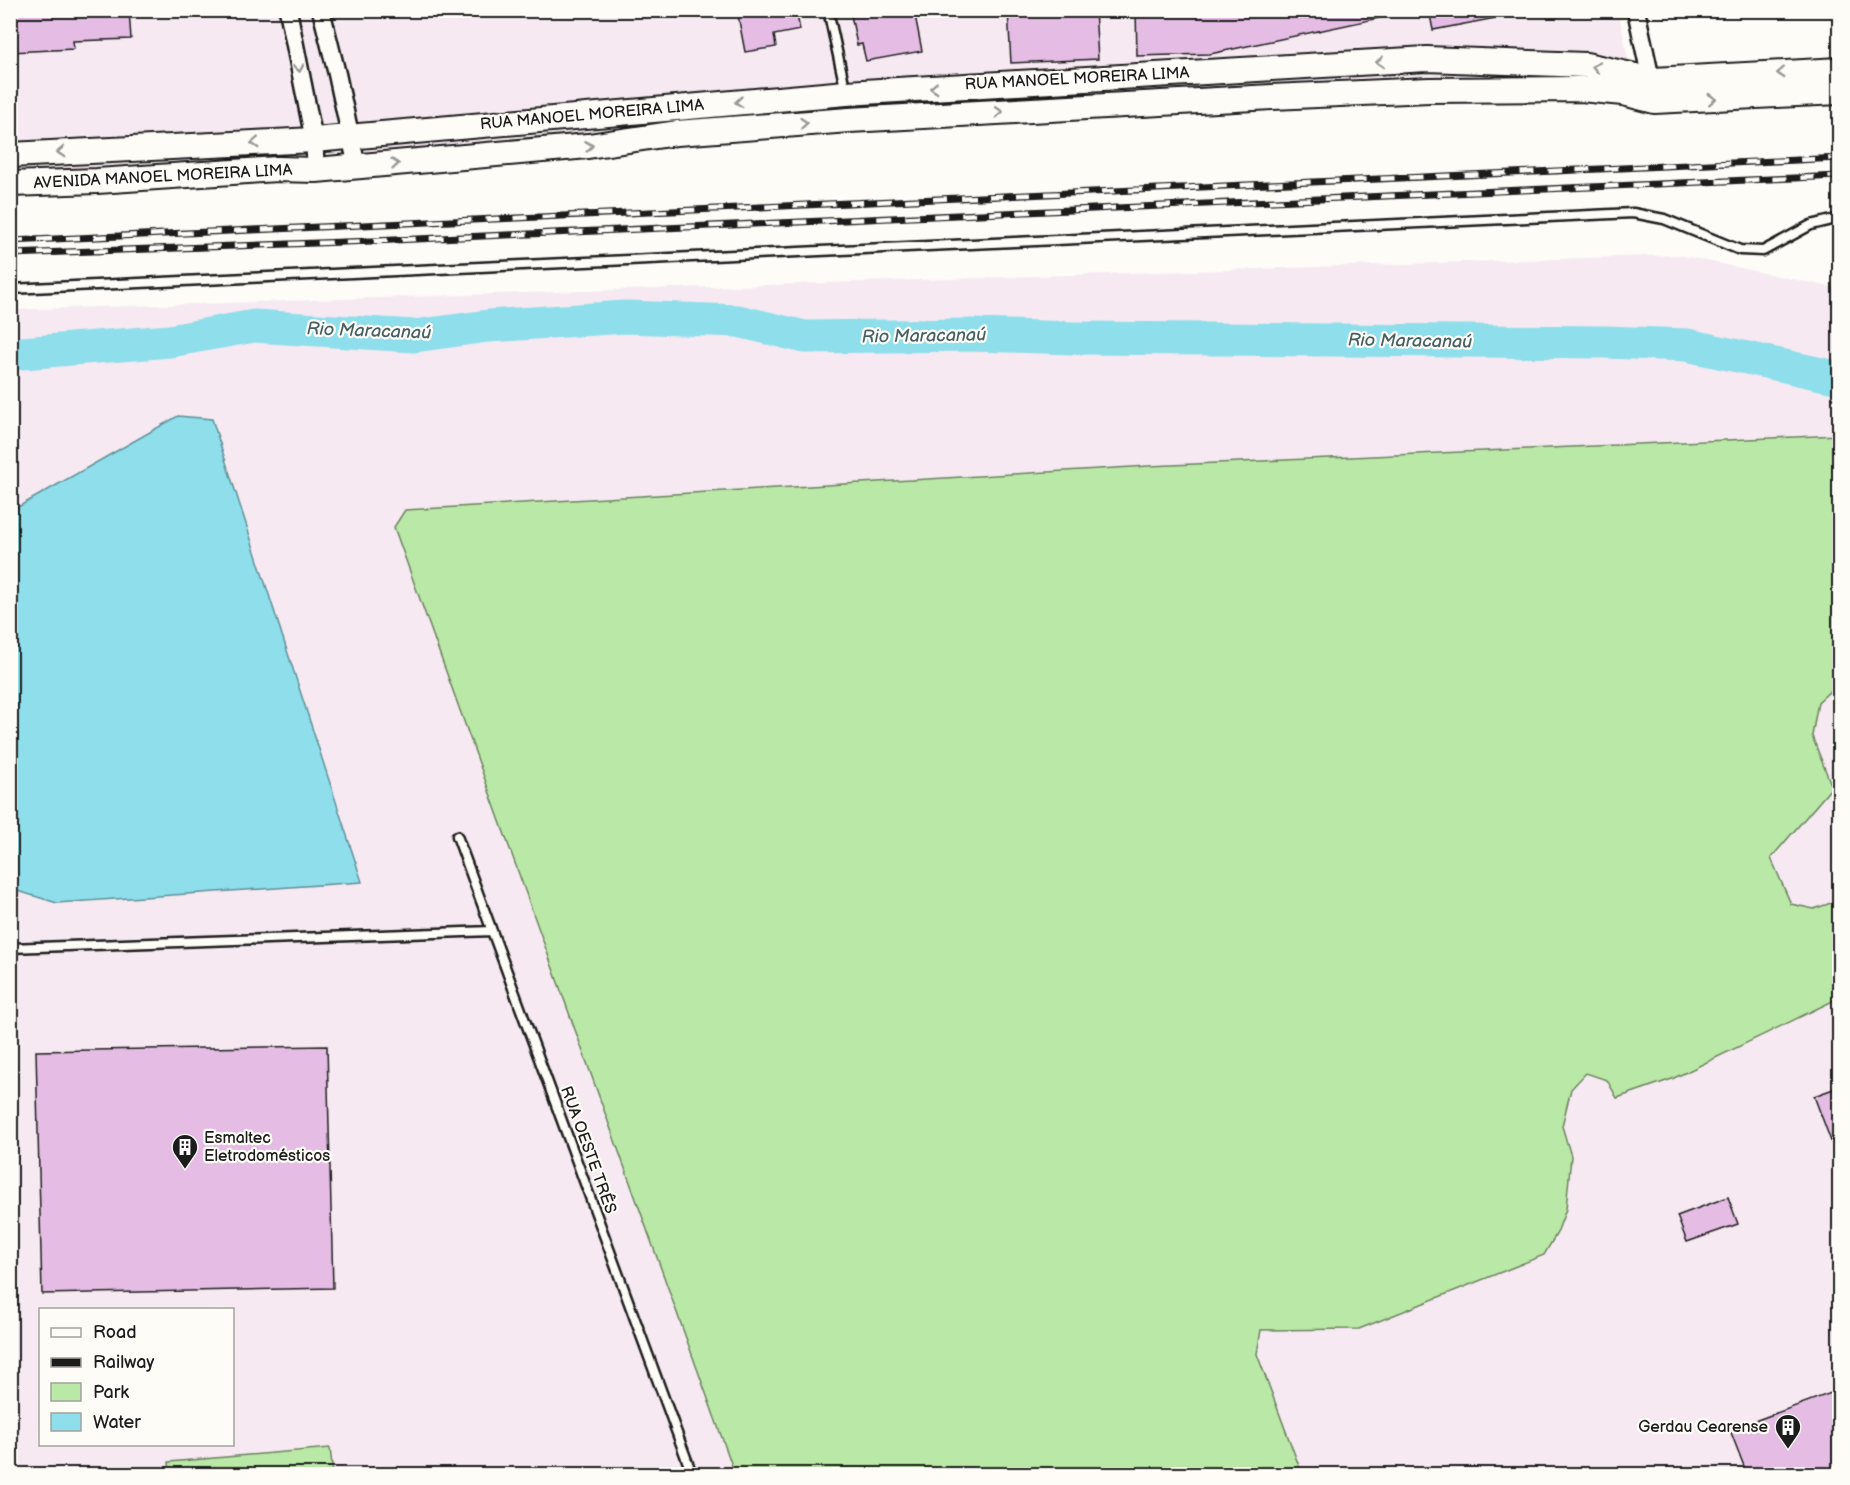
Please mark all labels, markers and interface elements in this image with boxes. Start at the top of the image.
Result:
one-way arrow [1376,55,1385,68]
one-way arrow [1591,62,1601,75]
one-way arrow [292,63,305,73]
street label: RUA MANOEL MOREIRA LIMA [964,64,1190,94]
one-way arrow [1777,67,1786,80]
one-way arrow [929,81,938,94]
one-way arrow [1707,92,1716,105]
one-way arrow [735,95,744,108]
street label: RUA MANOEL MOREIRA LIMA [479,96,705,134]
one-way arrow [994,105,1003,118]
one-way arrow [800,117,809,130]
one-way arrow [251,136,260,149]
one-way arrow [585,140,594,153]
one-way arrow [56,146,65,159]
one-way arrow [391,158,400,171]
street label: AVENIDA MANOEL MOREIRA LIMA [33,161,293,193]
water label: Rio Maracanaú [306,318,432,344]
water label: Rio Maracanaú [862,324,986,348]
water label: Rio Maracanaú [1348,329,1472,353]
street label: RUA OESTE TRÊS [556,1083,622,1216]
place label: Esmaltec Eletrodomésticos [204,1129,330,1166]
building icon: Esmaltec Eletrodomésticos [170,1132,200,1170]
legend [39,1308,234,1446]
text: Road [93,1322,137,1343]
text: Railway [93,1352,155,1373]
text: Park [93,1382,129,1403]
text: Water [93,1412,141,1433]
building icon: Gerdau Cearense [1773,1412,1803,1450]
place label: Gerdau Cearense [1638,1418,1769,1437]

